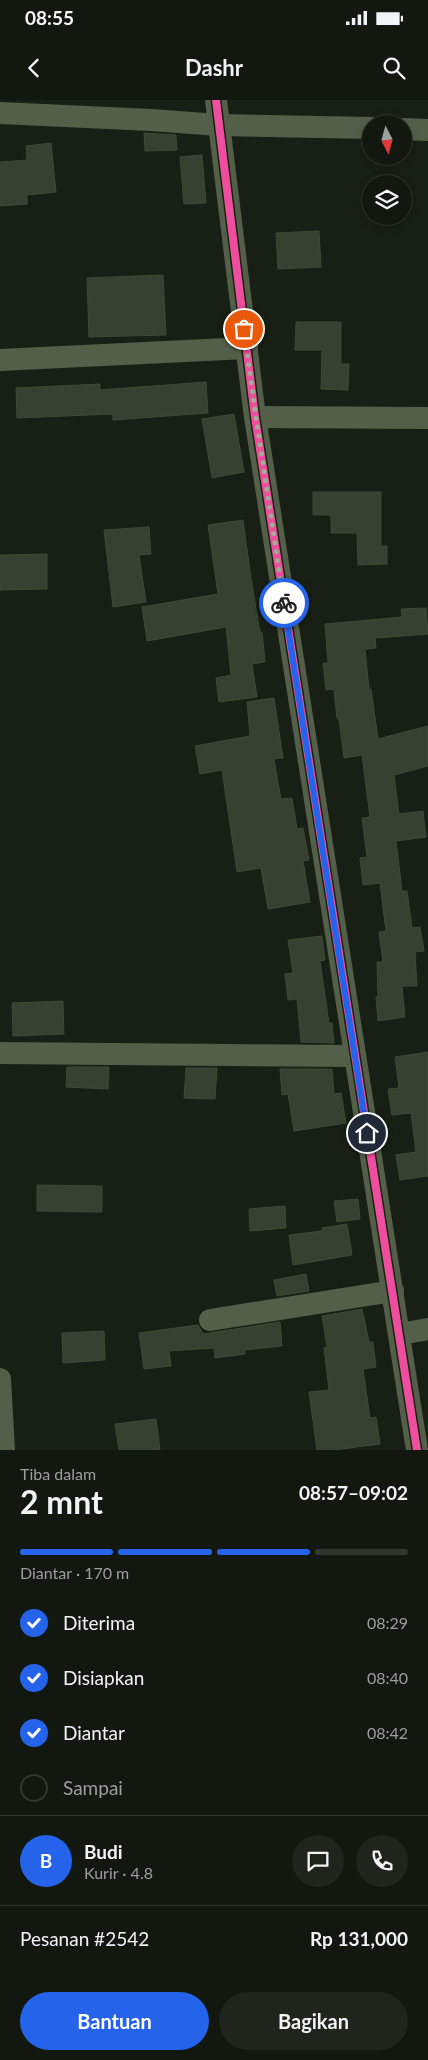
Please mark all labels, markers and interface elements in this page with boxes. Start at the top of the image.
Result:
text: 08:55 [25,6,74,29]
icon: back [20,54,48,82]
text: Dashr [185,54,243,81]
icon: search [380,54,408,82]
north arrow [362,115,412,165]
map controls [362,115,412,225]
button: layers [362,175,412,225]
pin [223,308,265,350]
icon: bag [230,315,258,343]
courier [259,578,309,628]
icon: bike [270,589,298,617]
pin [346,1112,388,1154]
icon: home [353,1119,381,1147]
text: Tiba dalam [20,1464,96,1483]
text: 08:57–09:02 [299,1481,408,1504]
text: 2 mnt [20,1482,103,1521]
text: Diantar · 170 m [20,1563,129,1582]
icon: check [20,1609,48,1637]
text: Diterima [63,1611,135,1634]
text: 08:29 [367,1613,408,1632]
icon: check [20,1664,48,1692]
text: Disiapkan [63,1666,144,1689]
text: 08:40 [367,1668,408,1687]
icon: check [20,1719,48,1747]
text: Diantar [63,1721,125,1744]
text: 08:42 [367,1723,408,1742]
text: Sampai [63,1776,123,1799]
button: chat [292,1835,344,1887]
button: phone [356,1835,408,1887]
text: Budi [84,1840,123,1863]
text: B [40,1849,52,1872]
text: Kurir · 4.8 [84,1863,153,1882]
text: Pesanan #2542 [20,1927,149,1950]
text: Rp 131,000 [310,1927,408,1950]
button: Bantuan [20,1992,209,2050]
button: Bagikan [219,1992,408,2050]

